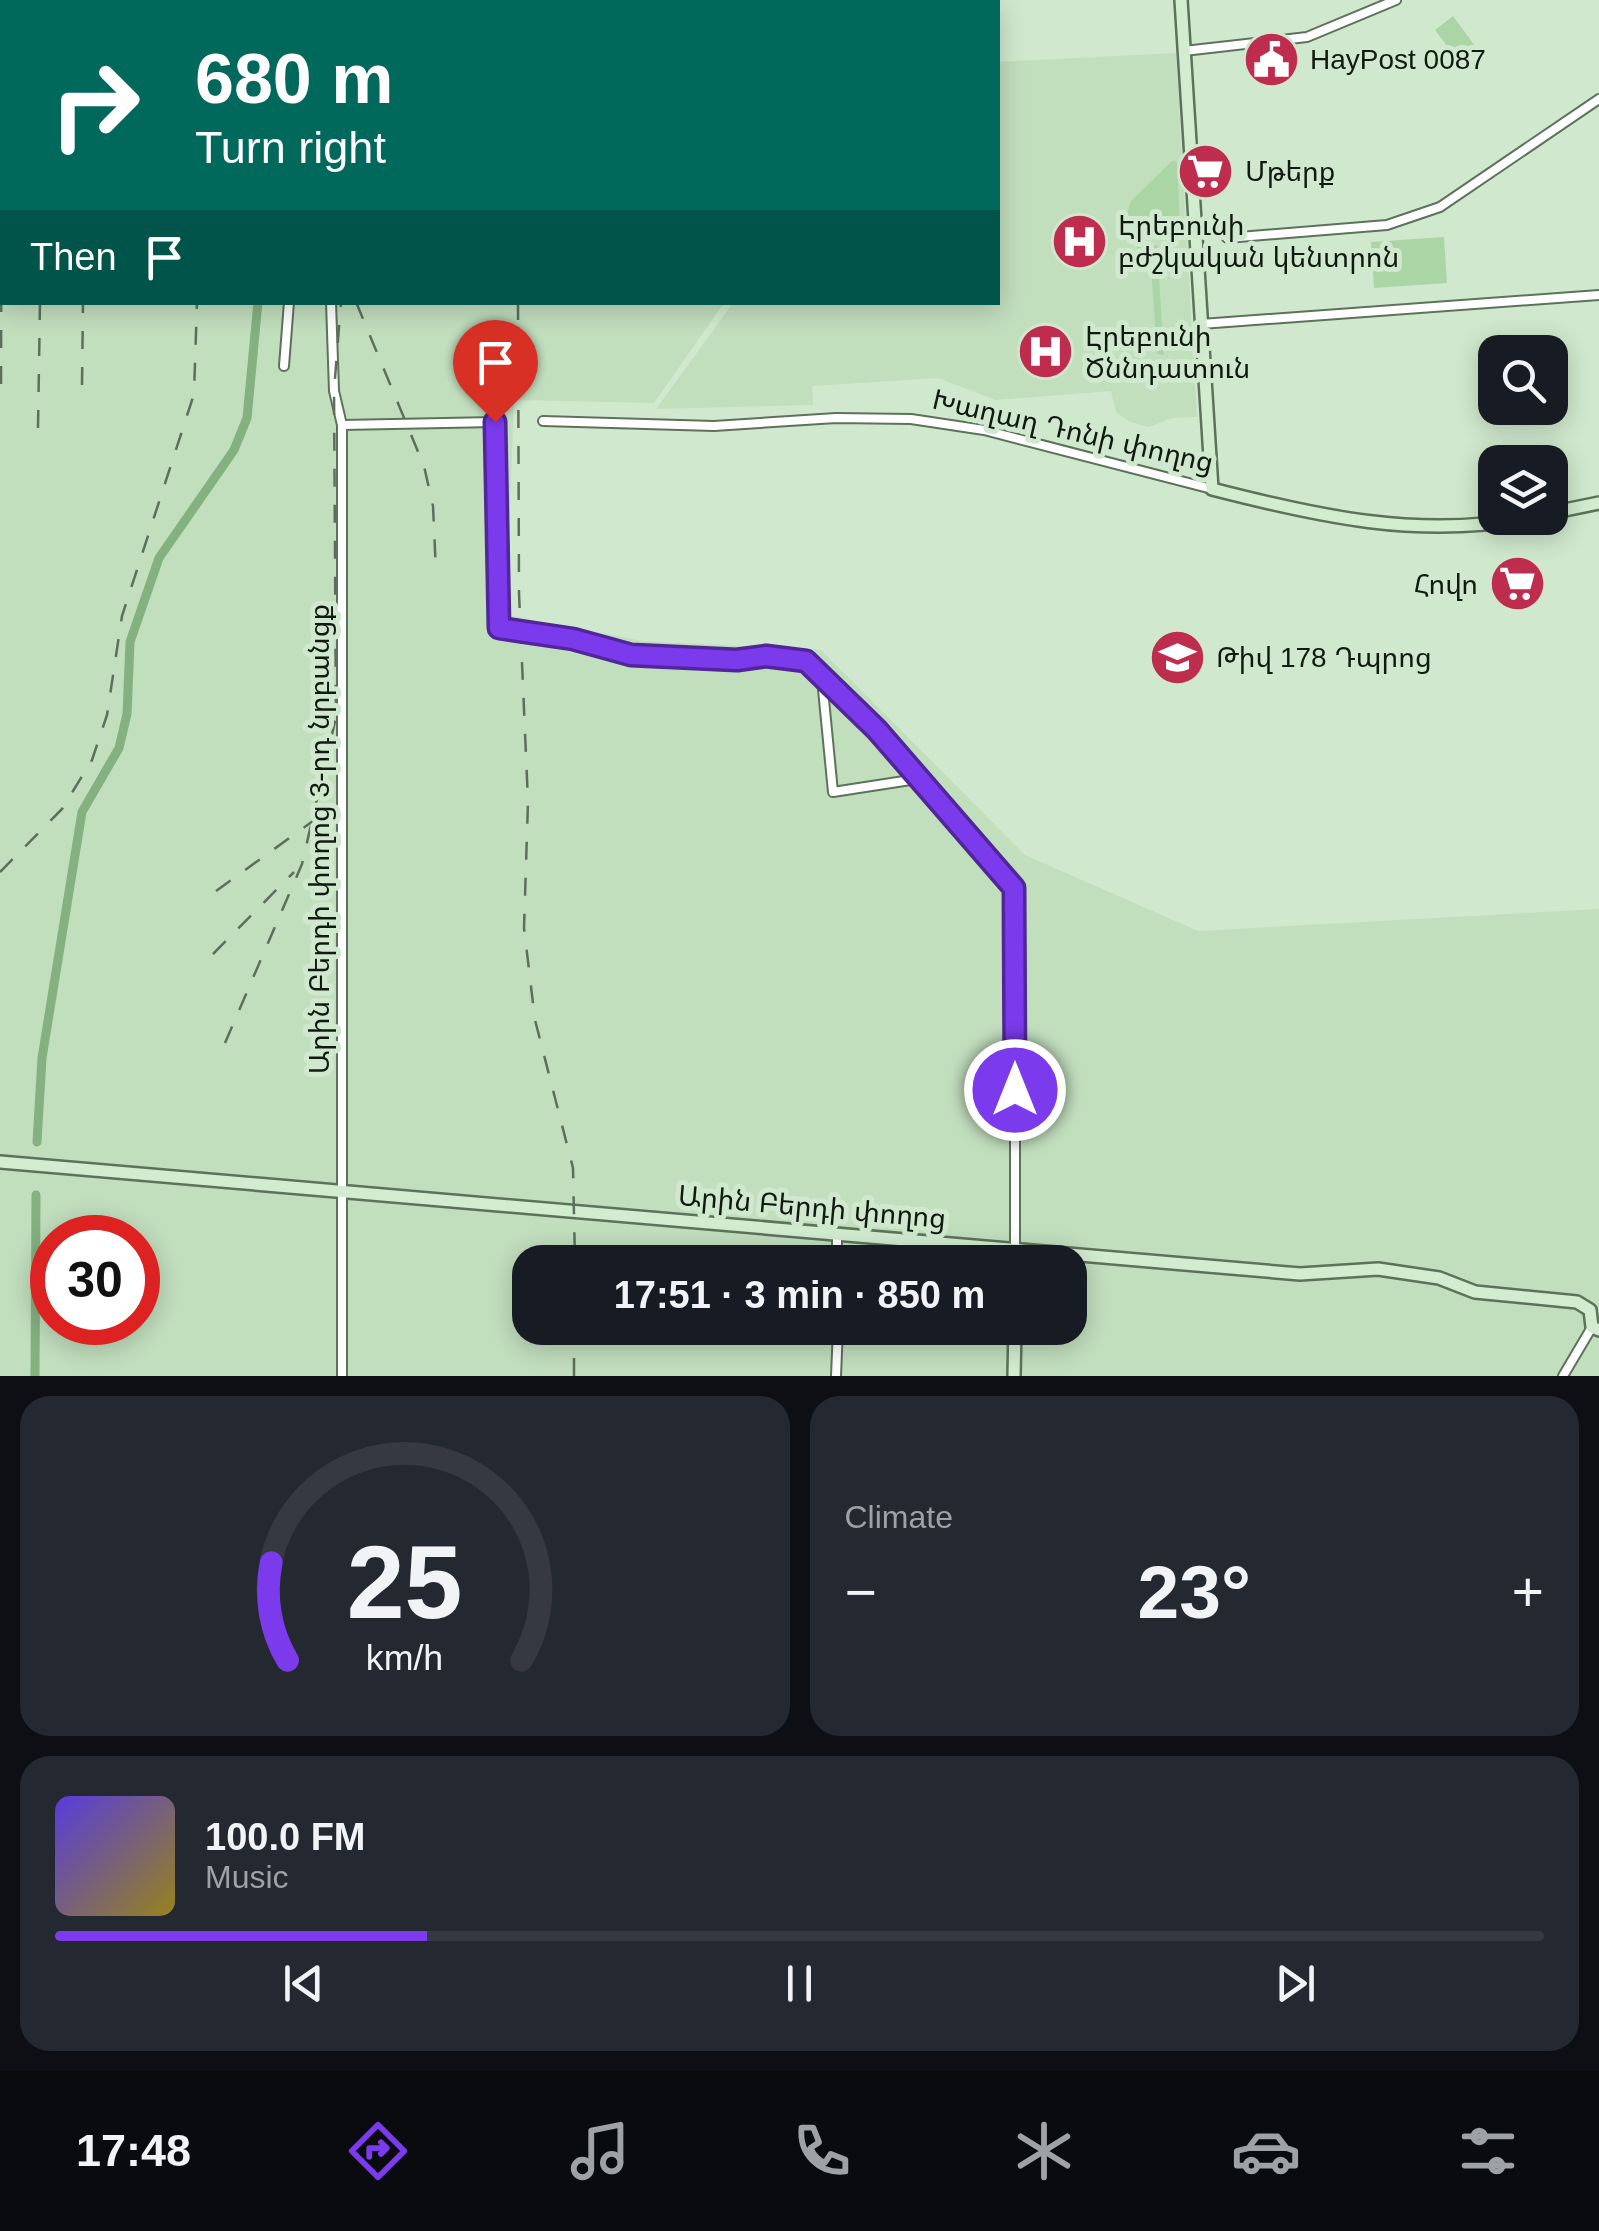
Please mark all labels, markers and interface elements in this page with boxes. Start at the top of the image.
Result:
public building icon: HayPost 0087 [1241,29,1301,89]
icon: right [30,40,160,170]
text: 680 m [195,40,393,118]
place label: HayPost 0087 [1310,44,1486,75]
text: Turn right [195,122,386,173]
supermarket icon: Մթերք [1176,141,1236,201]
place label: Մթերք [1245,156,1336,188]
place label: Էրեբունի բժշկական կենտրոն [1118,210,1399,274]
hospital icon: Էրեբունի բժշկական կենտրոն [1049,211,1109,271]
icon: arrive [137,230,192,285]
text: Then [30,236,117,278]
pin [453,320,538,423]
place label: Էրեբունի Ծննդատուն [1085,321,1250,385]
hospital icon: Էրեբունի Ծննդատուն [1016,322,1076,382]
icon: arrive [468,335,523,390]
map controls [1478,335,1568,535]
button: search [1478,335,1568,425]
street label: Խաղաղ Դոնի փողոց [929,384,1217,479]
button: layers [1478,445,1568,535]
supermarket icon: Հովո [1487,554,1547,614]
place label: Հովո [1414,569,1478,601]
street label: Արին Բերդի փողոց 3-րդ նրբանցք [304,604,336,1074]
school or university icon: Թիվ 178 Դպրոց [1147,627,1207,687]
place label: Թիվ 178 Դպրոց [1216,642,1432,674]
position arrow [963,1038,1067,1142]
street label: Արին Բերդի փողոց [677,1180,947,1235]
speed limit sign: 30 [30,1215,160,1345]
text: 17:51 · 3 min · 850 m [614,1274,985,1316]
text: Climate [845,1499,953,1535]
text: 25 [347,1524,463,1640]
text: 23° [1138,1550,1251,1634]
text: − [845,1561,877,1623]
text: + [1512,1561,1544,1623]
text: km/h [366,1638,443,1678]
text: 100.0 FM [205,1816,366,1858]
text: Music [205,1859,289,1895]
icon: previous [276,1956,331,2011]
icon: pause [772,1956,827,2011]
icon: next [1268,1956,1323,2011]
icon: directions [343,2116,413,2186]
icon: music [565,2116,635,2186]
icon: phone [787,2116,857,2186]
icon: climate [1009,2116,1079,2186]
icon: car [1231,2116,1301,2186]
icon: filters [1453,2116,1523,2186]
text: 17:48 [76,2125,191,2176]

